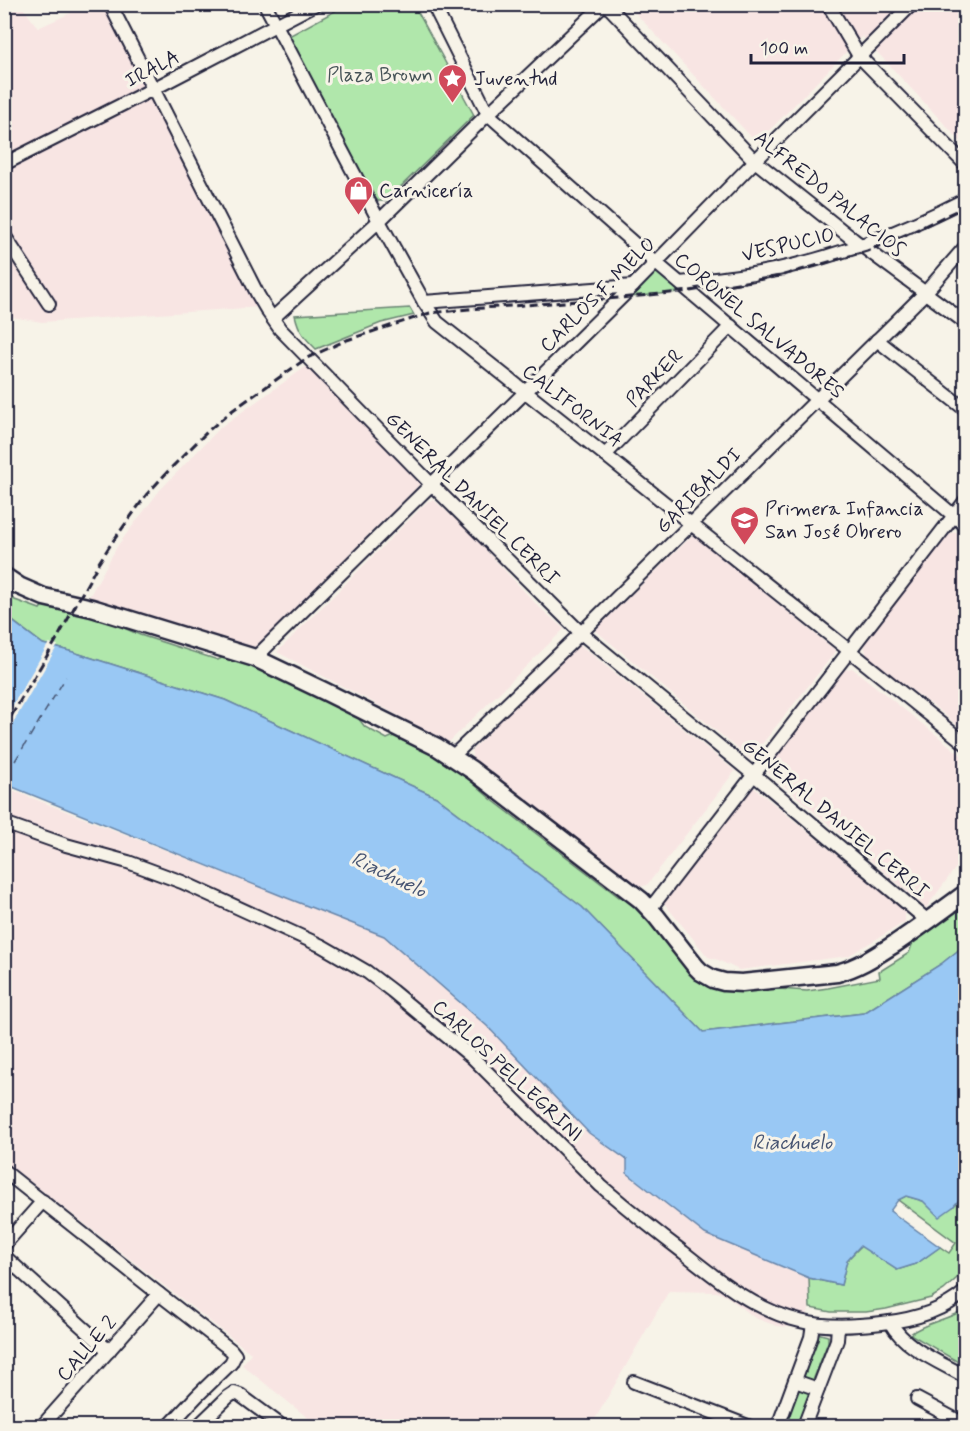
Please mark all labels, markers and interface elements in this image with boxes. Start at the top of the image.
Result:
scale bar [751,27,904,65]
text: 100 m [760,37,808,61]
street label: IRALA [121,44,185,95]
park label: Plaza Brown [327,62,433,89]
place icon: Juventud [437,62,469,104]
place label: Juventud [474,66,557,93]
street label: ALFREDO PALACIOS [748,125,910,264]
shop icon: Carnicería [342,174,374,216]
place label: Carnicería [379,178,473,205]
street label: VESPUCIO [739,222,837,269]
street label: CARLOS F. MELO [534,231,662,359]
street label: CORONEL SALVADORES [668,247,850,406]
street label: PARKER [620,343,690,413]
street label: CALIFORNIA [516,358,628,454]
street label: GENERAL DANIEL CERRI [379,406,565,592]
street label: GARIBALDI [650,442,748,540]
place label: Primera Infancia San José Obrero [765,496,924,546]
school or university icon: Primera Infancia San José Obrero [728,504,760,546]
street label: GENERAL DANIEL CERRI [736,733,934,906]
water label: Riachuelo [346,845,432,905]
street label: CARLOS PELLEGRINI [426,994,588,1148]
water label: Riachuelo [752,1129,833,1157]
street label: CALLE 2 [51,1310,123,1388]

